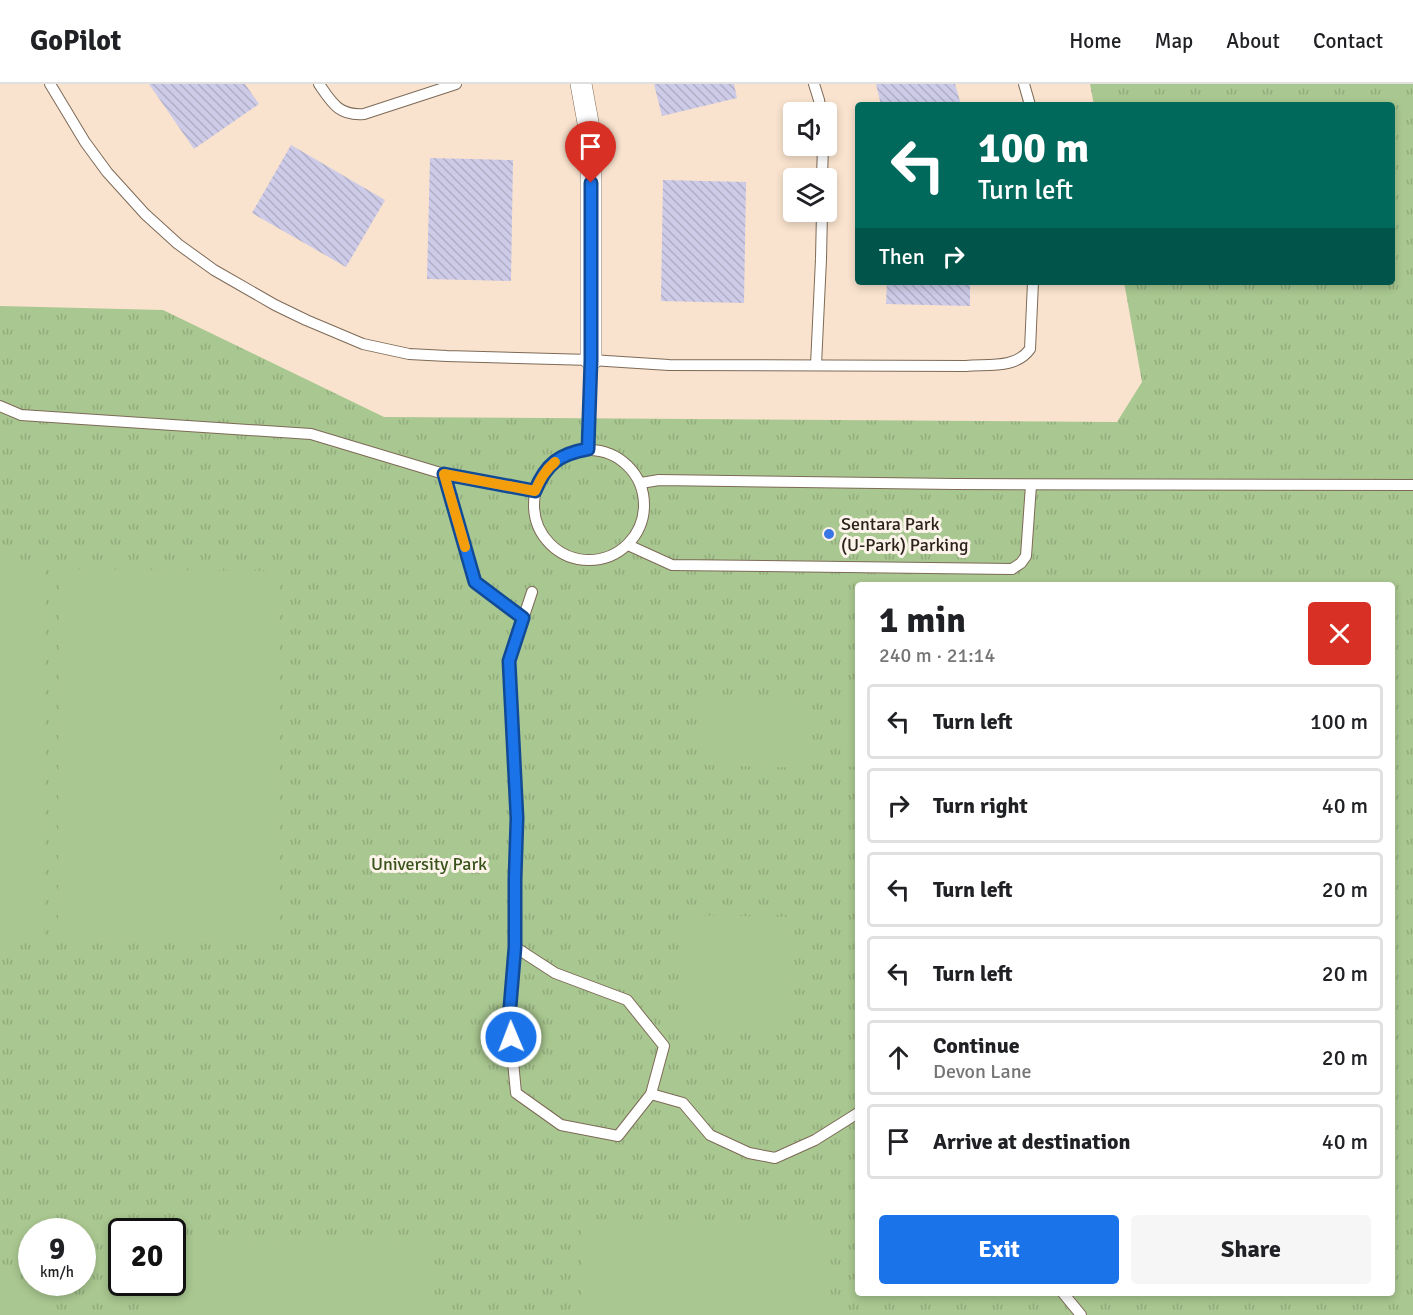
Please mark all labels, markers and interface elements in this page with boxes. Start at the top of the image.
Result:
text: GoPilot [30,24,121,58]
text: Home [1069,28,1122,54]
text: Map [1155,28,1193,54]
text: About [1226,28,1280,54]
text: Contact [1313,28,1383,54]
map controls [783,102,837,222]
button: sound [783,102,837,156]
pin [565,121,616,183]
text: 100 m [978,123,1089,174]
icon: left [879,126,957,204]
icon: arrive [574,130,607,163]
button: layers [783,168,837,222]
text: Turn left [978,174,1073,207]
icon: right [937,240,970,273]
text: Then [879,243,925,270]
place label: Sentara Park (U-Park) Parking [841,513,969,556]
marker: Sentara Park (U-Park) Parking [822,527,836,541]
text: 1 min [879,598,966,643]
button: close [1308,602,1371,665]
text: 240 m · 21:14 [879,643,995,668]
icon: left [882,705,915,738]
text: Turn left [933,708,1013,735]
text: 100 m [1310,708,1368,735]
icon: right [882,789,915,822]
text: Turn right [933,792,1028,819]
text: 40 m [1322,792,1368,819]
park label: University Park [371,853,487,875]
icon: left [882,873,915,906]
text: Turn left [933,876,1013,903]
text: 20 m [1322,876,1368,903]
icon: left [882,957,915,990]
text: Turn left [933,960,1013,987]
text: 20 m [1322,960,1368,987]
position arrow [479,1005,543,1069]
text: Continue [933,1032,1020,1059]
icon: ahead [882,1041,915,1074]
text: 20 m [1322,1044,1368,1071]
text: Devon Lane [933,1059,1032,1084]
icon: arrive [882,1125,915,1158]
text: Arrive at destination [933,1128,1130,1155]
text: 40 m [1322,1128,1368,1155]
button: Exit [879,1215,1119,1284]
button: Share [1131,1215,1371,1284]
speed limit sign: 20 [108,1218,186,1296]
text: 9 [49,1231,65,1268]
text: km/h [40,1263,74,1281]

